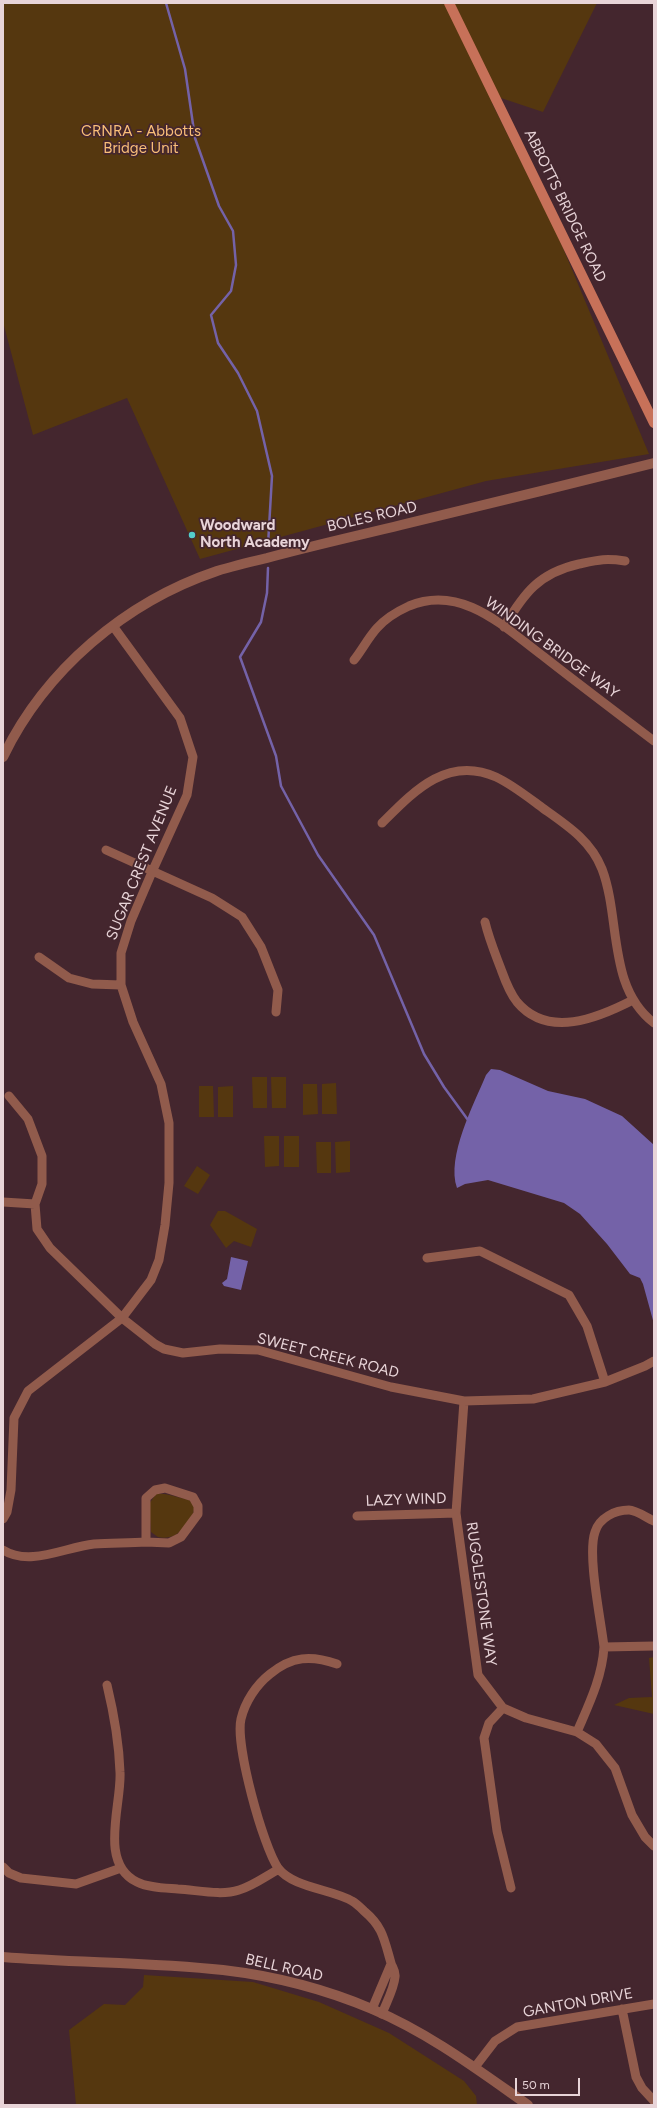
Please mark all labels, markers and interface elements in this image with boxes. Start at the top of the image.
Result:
park label: CRNRA - Abbotts Bridge Unit [81,123,201,158]
street label: ABBOTTS BRIDGE ROAD [520,127,610,285]
street label: BOLES ROAD [325,498,419,536]
place label: Woodward North Academy [200,517,310,552]
marker: Woodward North Academy [187,530,197,540]
street label: WINDING BRIDGE WAY [482,593,622,703]
street label: SUGAR CREST AVENUE [103,783,181,943]
street label: SWEET CREEK ROAD [255,1330,401,1382]
street label: LAZY WIND [365,1490,447,1510]
street label: RUGGLESTONE WAY [462,1521,500,1667]
street label: BELL ROAD [244,1950,324,1986]
street label: GANTON DRIVE [522,1984,634,2022]
scale bar [517,2070,582,2096]
text: 50 m [522,2078,550,2092]

